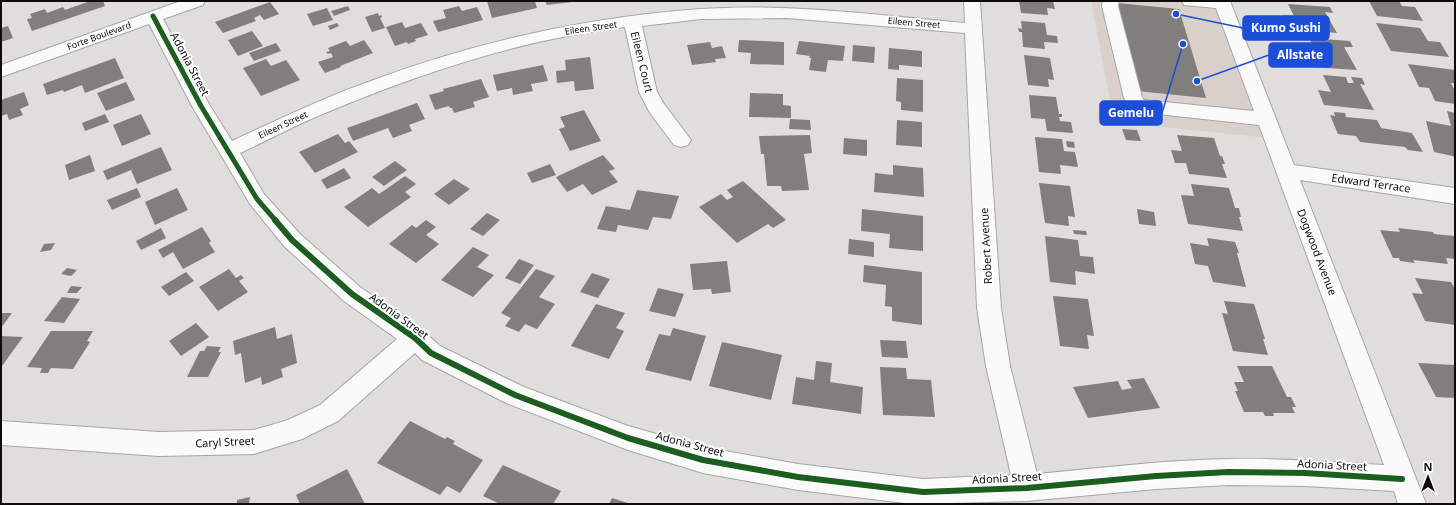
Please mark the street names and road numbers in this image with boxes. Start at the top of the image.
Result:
street label: Eileen Street [887,14,942,31]
street label: Eileen Street [564,17,619,38]
street label: Forte Boulevard [65,18,133,53]
street label: Adonia Street [167,29,213,98]
street label: Eileen Court [628,30,657,94]
street label: Eileen Street [256,107,310,142]
street label: Edward Terrace [1331,170,1412,195]
street label: Dogwood Avenue [1294,206,1341,297]
street label: Robert Avenue [976,207,995,285]
street label: Adonia Street [367,289,432,342]
street label: Adonia Street [654,427,726,460]
street label: Caryl Street [195,432,255,451]
street label: Adonia Street [1297,455,1367,474]
street label: Adonia Street [972,468,1042,487]

